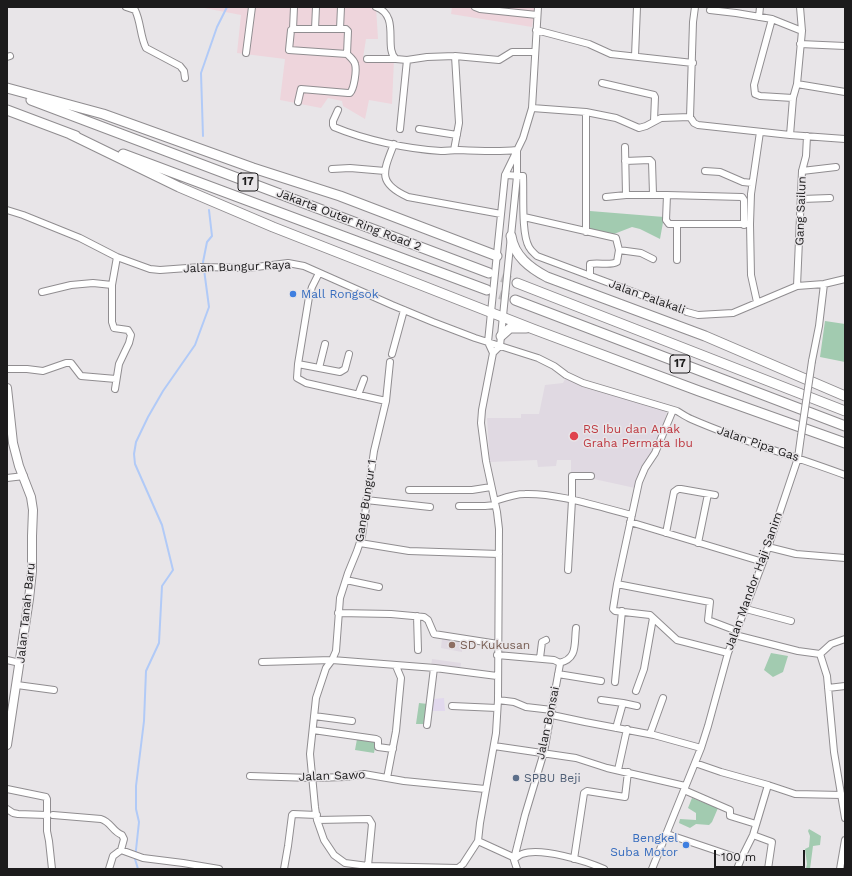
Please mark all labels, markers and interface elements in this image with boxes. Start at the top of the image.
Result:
road number: 17 [238,173,258,191]
street label: Gang Sailun [793,176,809,246]
street label: Jakarta Outer Ring Road 2 [275,186,423,254]
street label: Jalan Bungur Raya [183,258,291,276]
street label: Jalan Palakali [607,277,687,317]
place label: Mall Rongsok [301,287,379,301]
marker: Mall Rongsok [288,289,298,299]
road number: 17 [670,355,690,373]
place label: RS Ibu dan Anak Graha Permata Ibu [583,422,693,450]
street label: Jalan Pipa Gas [715,423,801,465]
marker: RS Ibu dan Anak Graha Permata Ibu [568,430,580,442]
street label: Gang Bungur 1 [352,459,380,543]
street label: Jalan Mandor Haji Sanim [722,510,786,652]
street label: Jalan Tanah Baru [14,562,38,664]
place label: SD Kukusan [460,638,530,652]
marker: SD Kukusan [447,640,457,650]
street label: Jalan Bonsai [533,685,563,761]
street label: Jalan Sawo [298,768,366,784]
place label: SPBU Beji [524,771,581,785]
marker: SPBU Beji [511,773,521,783]
place label: Bengkel Suba Motor [610,831,678,859]
marker: Bengkel Suba Motor [681,840,691,850]
scale bar [716,842,807,868]
text: 100 m [721,850,756,864]

